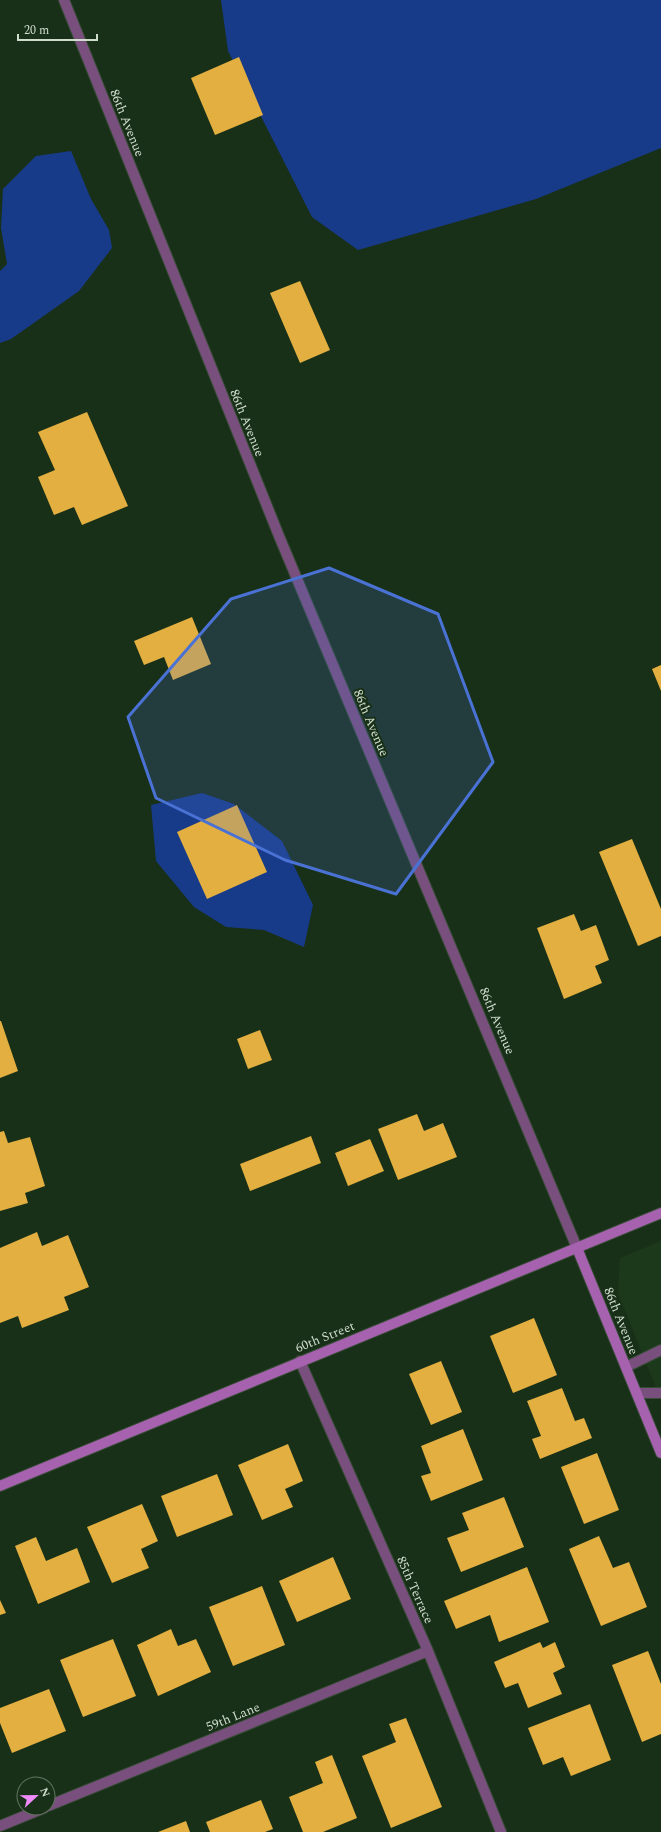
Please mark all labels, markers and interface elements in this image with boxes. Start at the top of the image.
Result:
scale bar [18,16,97,42]
text: 20 m [24,21,49,40]
street label: 86th Avenue [104,86,150,160]
street label: 86th Avenue [224,386,270,460]
street label: 86th Avenue [348,686,394,760]
street label: 86th Avenue [474,984,520,1058]
street label: 86th Avenue [598,1284,644,1358]
street label: 60th Street [292,1316,358,1358]
street label: 85th Terrace [391,1553,439,1627]
street label: 59th Lane [203,1697,263,1737]
north arrow [16,1776,56,1816]
text: N [35,1785,54,1800]

